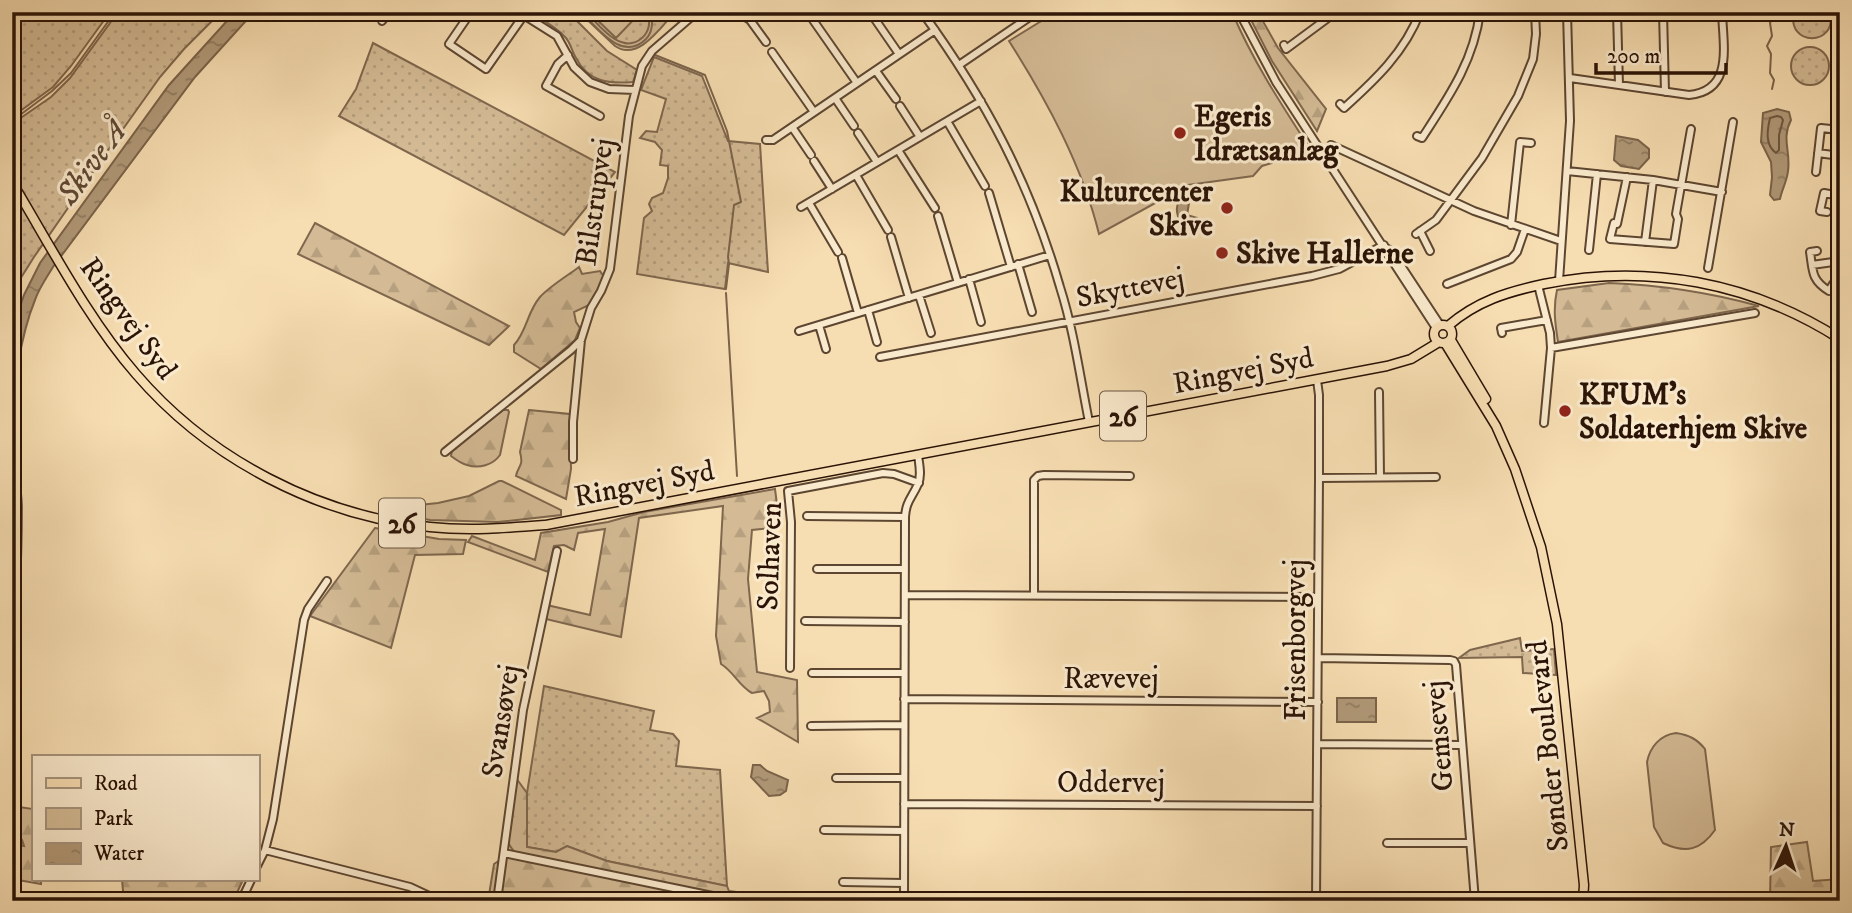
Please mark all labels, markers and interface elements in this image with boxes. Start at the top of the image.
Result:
scale bar [1596,32,1726,76]
text: 200 m [1607,44,1660,70]
place label: Egeris Idrætsanlæg [1194,99,1340,170]
water label: Skive Å [47,110,138,214]
marker: Egeris Idrætsanlæg [1172,125,1188,141]
street label: Bilstrupvej [568,136,623,269]
place label: Kulturcenter Skive [1060,174,1214,245]
marker: Kulturcenter Skive [1219,200,1235,216]
place label: Skive Hallerne [1236,236,1414,273]
marker: Skive Hallerne [1214,245,1230,261]
street label: Ringvej Syd [71,250,185,387]
street label: Skyttevej [1073,260,1187,317]
street label: Ringvej Syd [1170,340,1317,403]
place label: KFUM's Soldaterhjem Skive [1579,377,1808,448]
road number: 26 [1100,392,1146,440]
marker: KFUM's Soldaterhjem Skive [1557,403,1573,419]
street label: Ringvej Syd [571,453,718,516]
road number: 26 [379,498,425,548]
street label: Solhaven [750,501,791,611]
street label: Frisenborgvej [1278,559,1315,721]
street label: Sønder Boulevard [1519,638,1578,853]
street label: Rævevej [1063,661,1159,698]
street label: Svansøvej [474,662,529,781]
street label: Gemsevej [1416,679,1463,793]
legend [32,755,259,881]
street label: Oddervej [1057,765,1165,802]
text: Road [94,771,138,797]
text: Park [94,806,134,832]
north arrow [1750,811,1820,881]
text: N [1778,819,1796,842]
text: Water [93,841,144,867]

